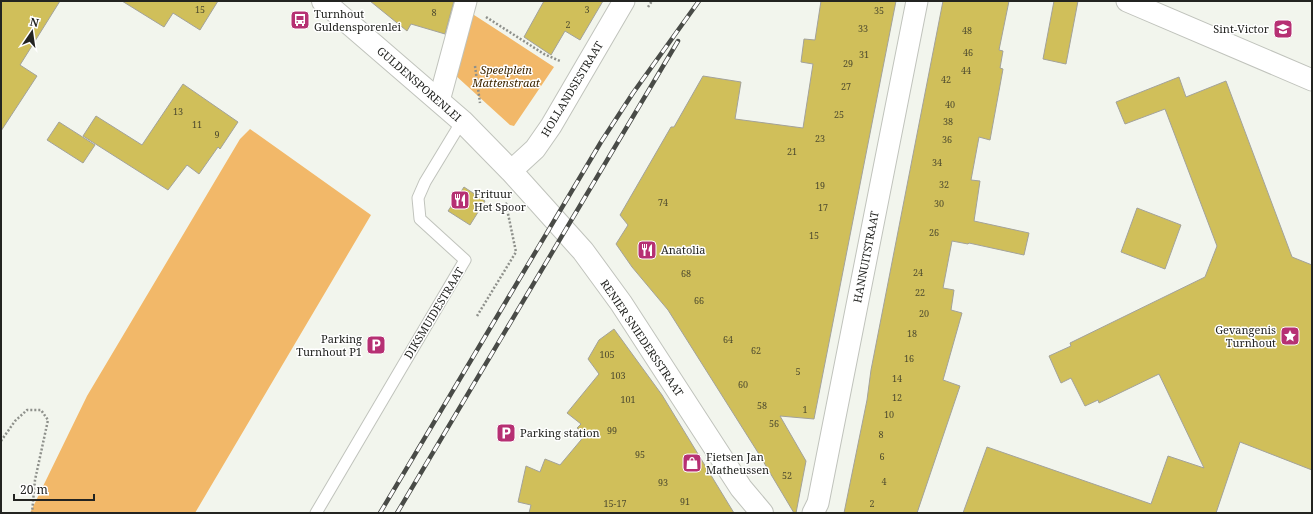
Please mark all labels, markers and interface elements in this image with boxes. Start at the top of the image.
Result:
house number: 15 [195,3,205,16]
house number: 3 [584,3,590,16]
house number: 35 [874,4,884,17]
place label: Turnhout Guldensporenlei [314,6,402,34]
house number: 8 [431,6,437,19]
bus stop icon: Turnhout Guldensporenlei [289,9,311,31]
north arrow [12,12,52,52]
text: N [28,13,41,30]
house number: 2 [565,18,571,31]
school or university icon: Sint-Victor [1272,18,1294,40]
place label: Sint-Victor [1213,21,1270,36]
house number: 33 [858,22,868,35]
house number: 48 [962,24,972,37]
street label: HOLLANDSESTRAAT [537,38,606,139]
street label: GULDENSPORENLEI [374,43,465,124]
house number: 46 [963,46,973,59]
house number: 31 [859,48,869,61]
house number: 29 [843,57,853,70]
park label: Speelplein Mattenstraat [471,62,541,90]
house number: 44 [961,64,971,77]
house number: 42 [941,73,951,86]
house number: 27 [841,80,851,93]
house number: 40 [945,98,955,111]
house number: 13 [173,105,183,118]
house number: 25 [834,108,844,121]
house number: 38 [943,115,953,128]
house number: 11 [192,118,202,131]
house number: 9 [214,128,220,141]
house number: 23 [815,132,825,145]
house number: 36 [942,133,952,146]
house number: 21 [787,145,797,158]
house number: 34 [932,156,942,169]
house number: 32 [939,178,949,191]
house number: 19 [815,179,825,192]
place label: Frituur Het Spoor [474,186,527,214]
restaurant icon: Frituur Het Spoor [449,189,471,211]
house number: 74 [658,196,668,209]
house number: 30 [934,197,944,210]
house number: 17 [818,201,828,214]
street label: HANNUITSTRAAT [849,209,882,304]
house number: 26 [929,226,939,239]
house number: 15 [809,229,819,242]
restaurant icon: Anatolia [636,239,658,261]
place label: Anatolia [661,242,705,257]
street label: DIKSMUIDESTRAAT [400,264,467,361]
house number: 24 [913,266,923,279]
house number: 68 [681,267,691,280]
street label: RENIER SNIEDERSSTRAAT [598,276,687,399]
house number: 22 [915,286,925,299]
house number: 66 [694,294,704,307]
house number: 20 [919,307,929,320]
place label: Gevangenis Turnhout [1215,322,1276,350]
place icon: Gevangenis Turnhout [1279,325,1301,347]
house number: 18 [907,327,917,340]
place label: Parking Turnhout P1 [296,331,362,359]
house number: 64 [723,333,733,346]
parking icon: Parking Turnhout P1 [365,334,387,356]
house number: 62 [751,344,761,357]
house number: 105 [599,348,615,361]
house number: 16 [904,352,914,365]
house number: 5 [795,365,801,378]
house number: 103 [610,369,626,382]
house number: 14 [892,372,902,385]
house number: 60 [738,378,748,391]
house number: 12 [892,391,902,404]
house number: 101 [620,393,636,406]
house number: 58 [757,399,767,412]
house number: 1 [802,403,808,416]
house number: 10 [884,408,894,421]
house number: 56 [769,417,779,430]
parking icon: Parking station [495,422,517,444]
house number: 99 [607,424,617,437]
place label: Parking station [520,425,600,440]
house number: 8 [878,428,884,441]
house number: 95 [635,448,645,461]
place label: Fietsen Jan Matheussen [706,449,769,477]
house number: 6 [879,450,885,463]
shop icon: Fietsen Jan Matheussen [681,452,703,474]
house number: 52 [782,469,792,482]
house number: 4 [881,475,887,488]
scale bar [14,476,94,502]
house number: 93 [658,476,668,489]
text: 20 m [20,481,48,498]
house number: 91 [680,495,690,508]
house number: 15-17 [604,497,626,510]
house number: 2 [869,497,875,510]

